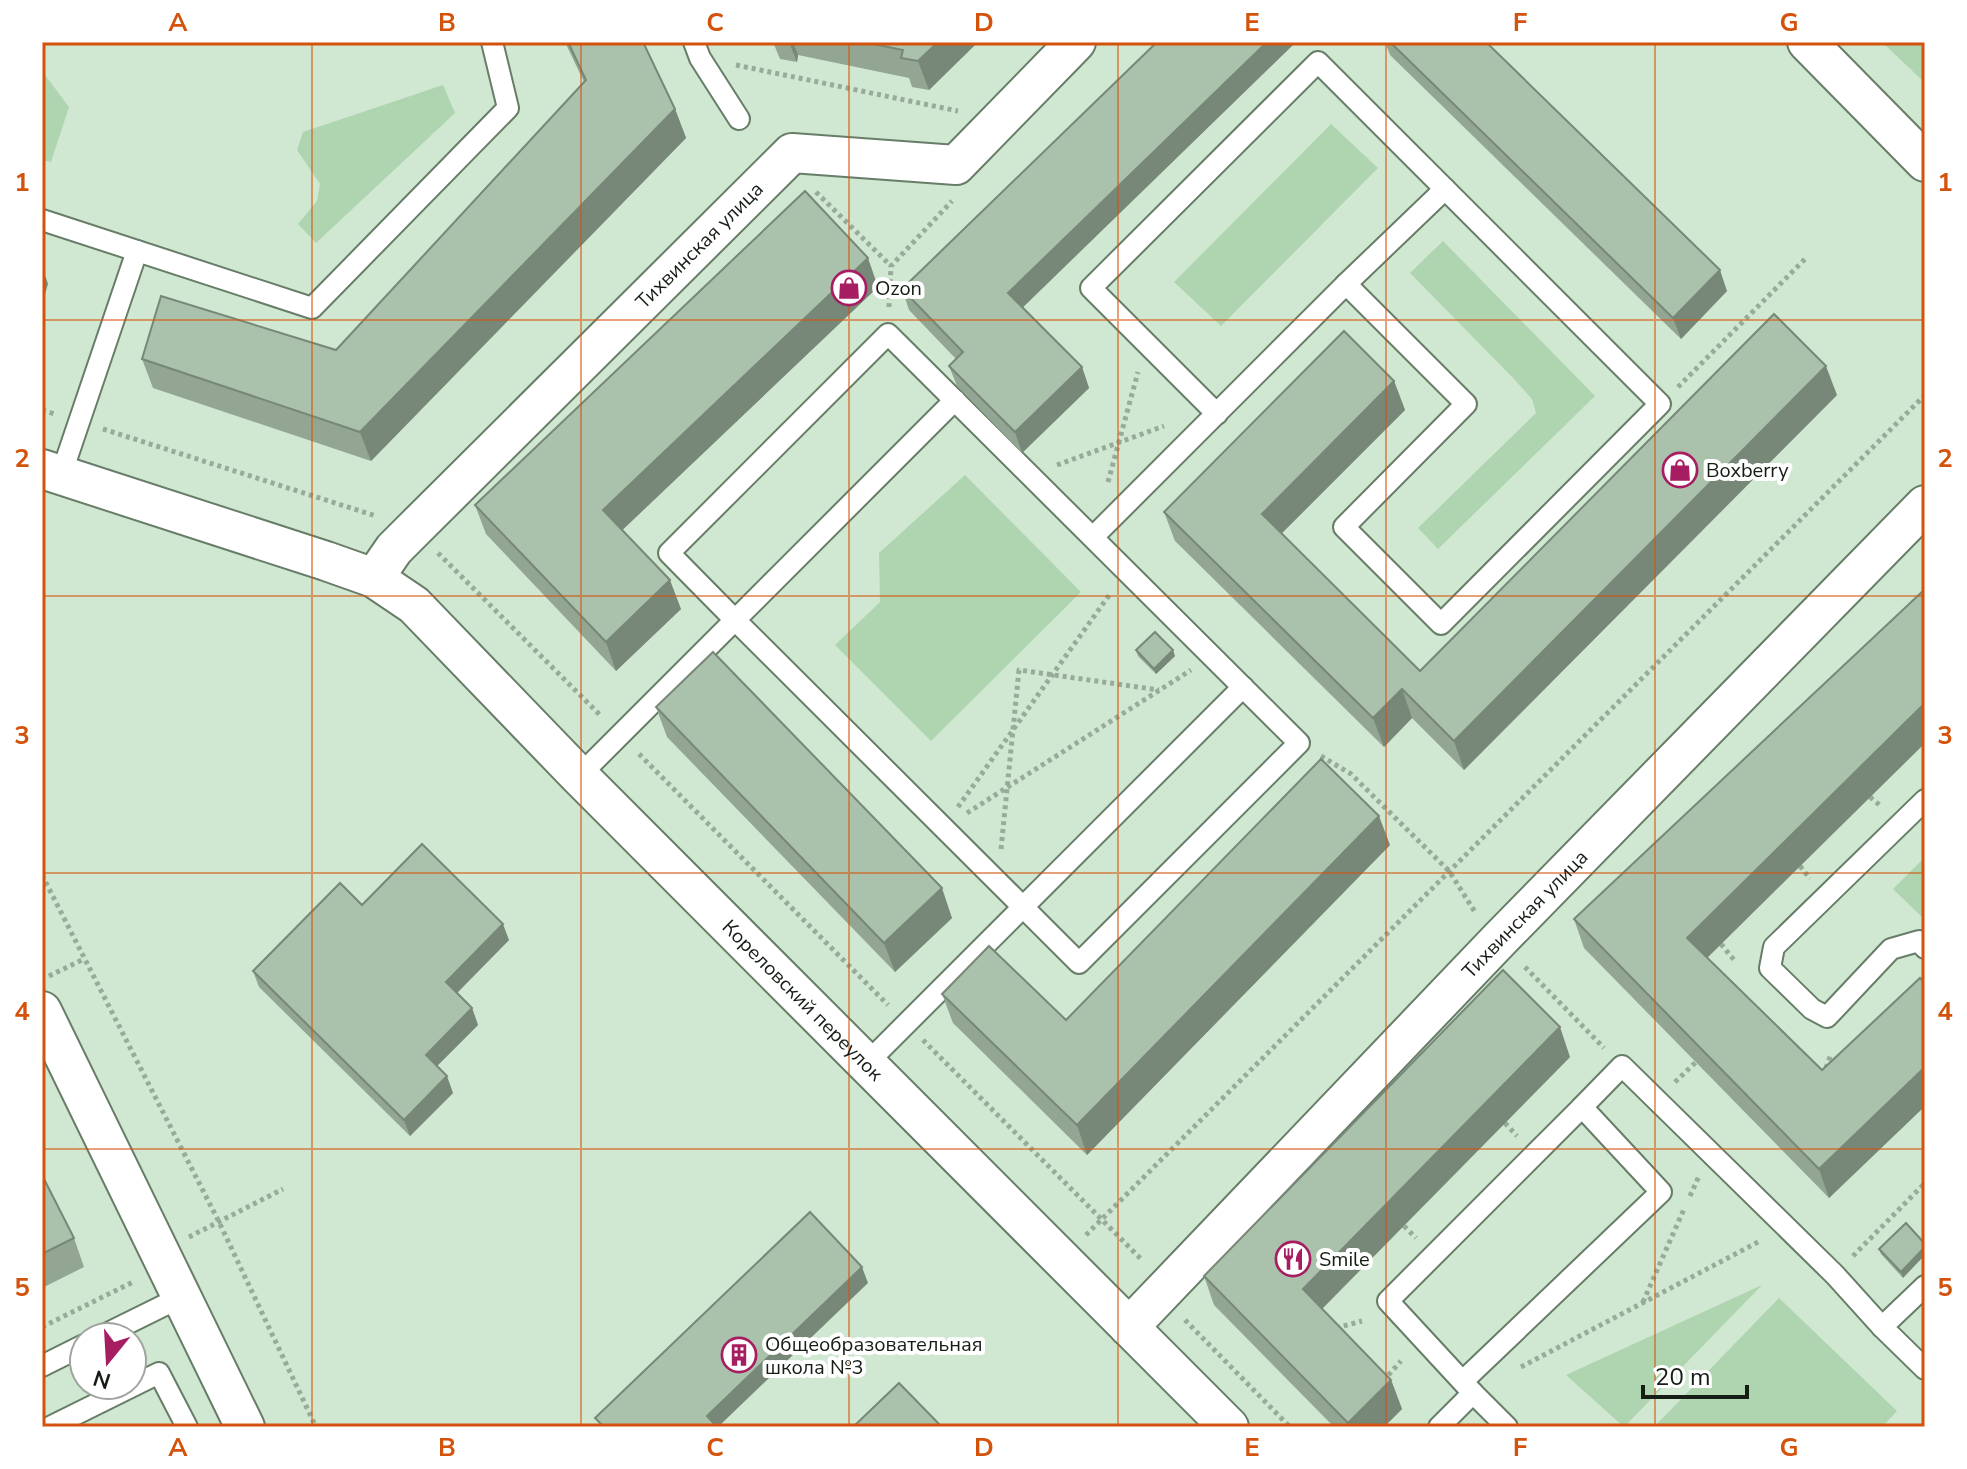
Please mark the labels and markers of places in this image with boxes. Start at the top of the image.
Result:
shop icon: Ozon [830,269,868,307]
place label: Ozon [875,275,922,302]
shop icon: Boxberry [1661,451,1699,489]
place label: Boxberry [1706,457,1789,484]
restaurant icon: Smile [1274,1240,1312,1278]
place label: Smile [1319,1246,1370,1273]
place label: Общеобразовательная школа №3 [765,1331,982,1381]
building icon: Общеобразовательная школа №3 [720,1336,758,1374]

